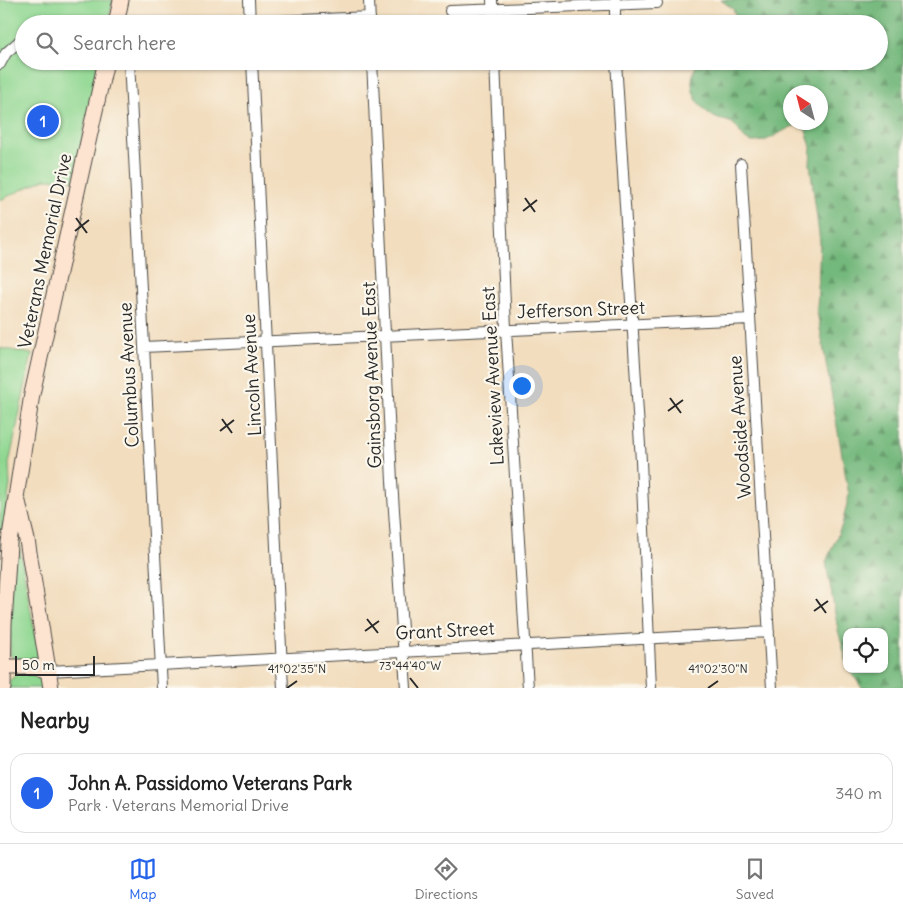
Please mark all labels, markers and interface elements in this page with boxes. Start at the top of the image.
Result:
search box [15,15,888,70]
icon: search [33,29,61,57]
text: Search here [73,31,176,55]
north arrow [783,85,828,130]
pin: 1 [27,102,59,140]
street label: Veterans Memorial Drive [13,151,76,350]
street label: Gainsborg Avenue East [357,281,386,469]
street label: Lakeview Avenue East [476,286,509,466]
street label: Jefferson Street [516,296,645,323]
street label: Columbus Avenue [113,302,144,448]
street label: Lincoln Avenue [237,313,266,437]
street label: Woodside Avenue [723,355,756,499]
your location [509,373,535,399]
street label: Grant Street [395,616,495,645]
map controls [843,628,888,673]
button: locate [843,628,888,673]
scale bar [15,653,95,676]
text: 50 m [22,656,55,674]
text: 73°44'40"W [379,658,441,673]
text: 41°02'35"N [268,661,326,676]
text: 41°02'30"N [688,661,748,676]
text: Nearby [20,707,90,734]
text: John A. Passidomo Veterans Park [68,771,352,795]
text: 1 [34,783,40,803]
text: 340 m [835,783,882,803]
text: Park · Veterans Memorial Drive [68,795,289,815]
tab: Map [129,855,157,903]
tab: Directions [415,855,478,903]
tab: Saved [736,855,774,903]

